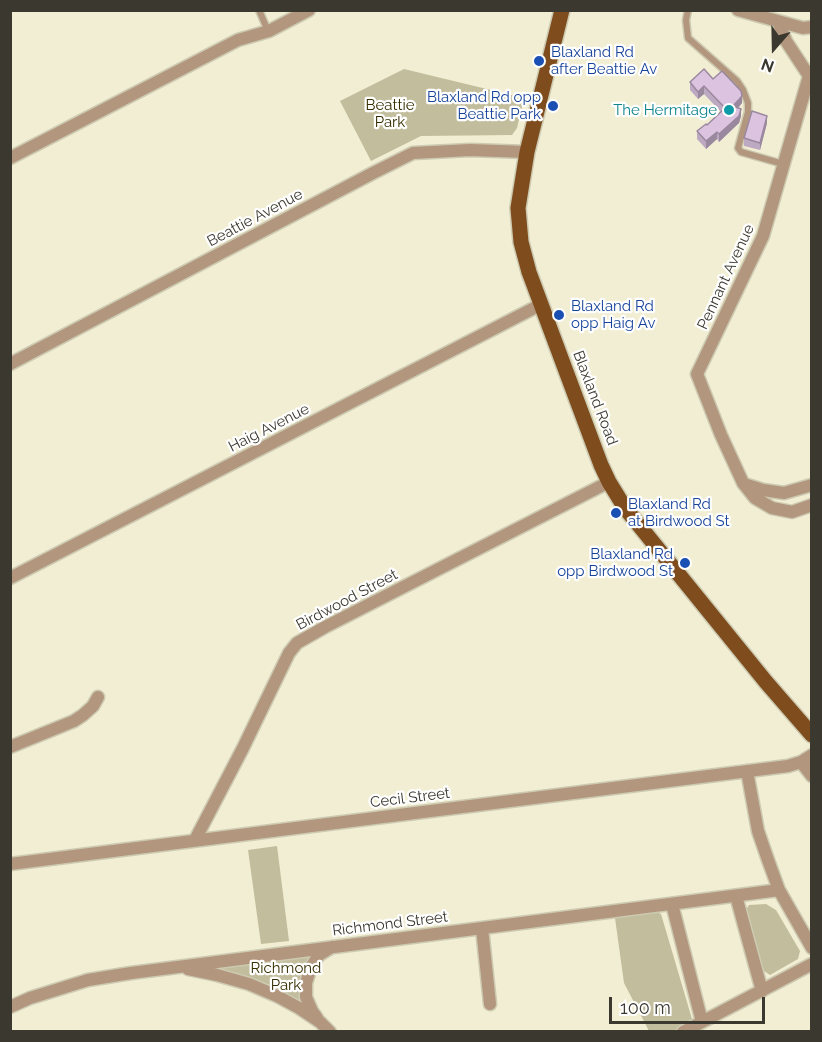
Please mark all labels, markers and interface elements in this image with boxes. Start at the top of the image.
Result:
north arrow [744,18,804,78]
place label: Blaxland Rd after Beattie Av [551,43,657,78]
marker: Blaxland Rd after Beattie Av [532,54,546,68]
text: N [759,54,777,76]
place label: Blaxland Rd opp Beattie Park [427,88,541,123]
park label: Beattie Park [365,96,415,131]
marker: Blaxland Rd opp Beattie Park [546,99,560,113]
place label: The Hermitage [613,101,717,119]
marker: The Hermitage [722,103,736,117]
street label: Beattie Avenue [204,185,306,251]
street label: Pennant Avenue [694,222,758,332]
place label: Blaxland Rd opp Haig Av [571,297,655,332]
marker: Blaxland Rd opp Haig Av [552,308,566,322]
street label: Blaxland Road [569,348,621,448]
street label: Haig Avenue [226,400,312,456]
place label: Blaxland Rd at Birdwood St [628,495,730,530]
marker: Blaxland Rd at Birdwood St [609,506,623,520]
place label: Blaxland Rd opp Birdwood St [557,545,673,580]
marker: Blaxland Rd opp Birdwood St [678,556,692,570]
street label: Birdwood Street [293,566,401,634]
street label: Cecil Street [369,784,451,812]
street label: Richmond Street [331,908,449,940]
park label: Richmond Park [251,959,321,994]
scale bar [612,985,768,1023]
text: 100 m [620,997,671,1018]

